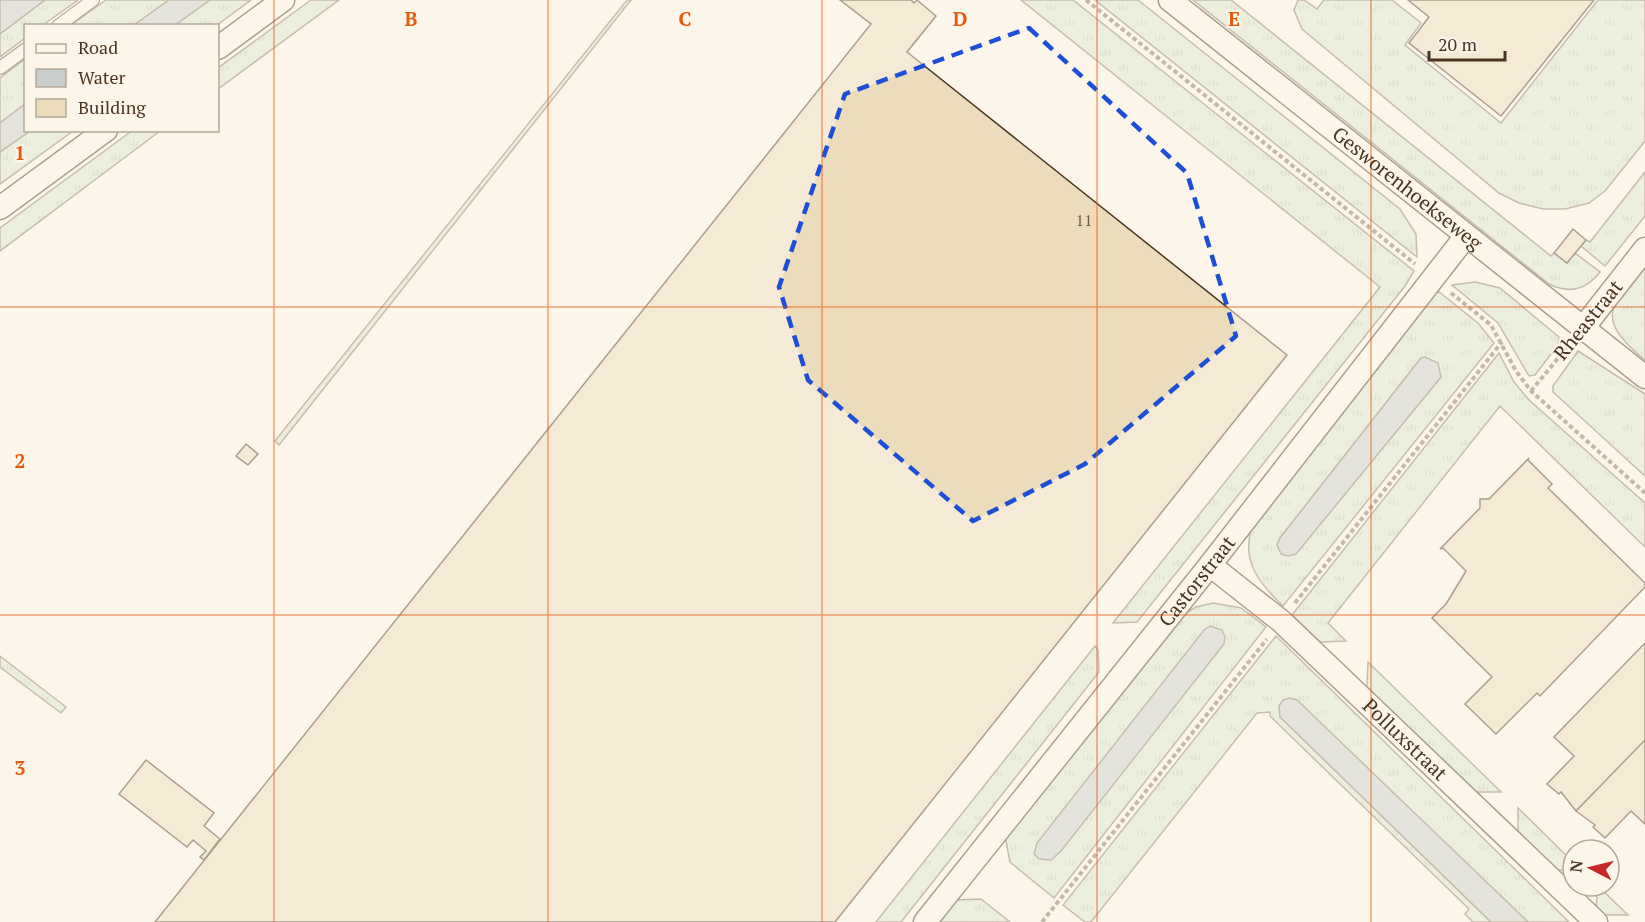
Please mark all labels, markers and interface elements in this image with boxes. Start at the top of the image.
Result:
text: B [405,5,418,32]
text: C [678,5,692,32]
text: D [953,5,967,32]
text: E [1228,5,1240,32]
legend [24,24,219,132]
scale bar [1429,24,1506,62]
text: 20 m [1438,32,1478,56]
text: Road [78,35,118,59]
text: Water [78,65,125,89]
text: Building [78,95,146,119]
street label: Gesworenhoekseweg [1327,120,1489,256]
text: 1 [14,139,26,166]
house number: 11 [1075,209,1093,231]
street label: Rheastraat [1547,273,1629,365]
text: 2 [14,447,26,474]
street label: Castorstraat [1152,529,1241,632]
street label: Polluxstraat [1357,692,1454,787]
text: 3 [14,754,26,781]
north arrow [1561,838,1621,898]
text: N [1564,859,1588,874]

